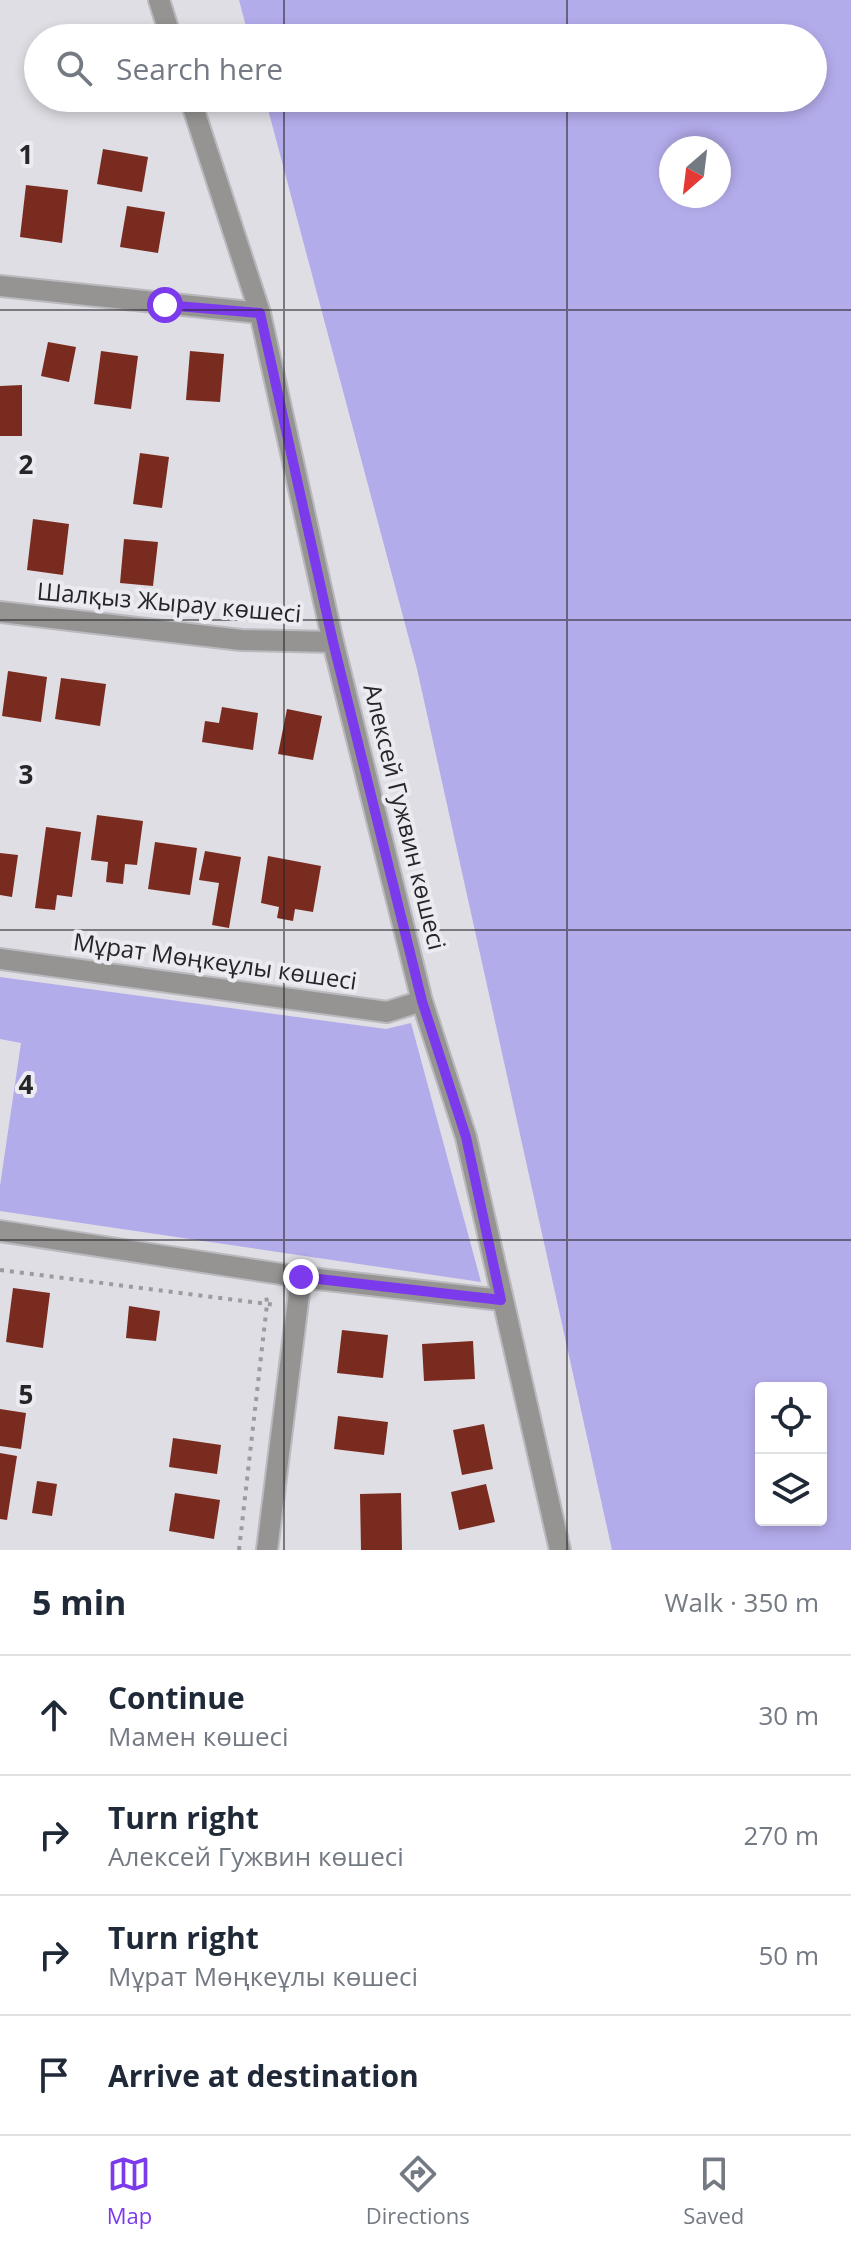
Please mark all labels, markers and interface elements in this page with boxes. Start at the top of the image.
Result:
search box [24,24,827,112]
icon: search [52,46,96,90]
text: Search here [116,48,283,89]
text: 1 [19,136,33,172]
north arrow [659,136,731,208]
route start [147,287,183,323]
text: 2 [19,446,34,482]
street label: Шалқыз Жырау көшесі [36,574,303,630]
street label: Алексей Гужвин көшесі [356,680,454,953]
text: 3 [19,756,33,792]
street label: Мұрат Мөңкеұлы көшесі [71,924,359,997]
text: 4 [19,1066,34,1102]
route end [283,1259,319,1295]
text: 5 [19,1376,33,1412]
map controls [755,1382,827,1526]
button: locate [755,1382,827,1454]
button: layers [755,1454,827,1526]
text: 5 min [32,1579,126,1625]
text: Walk · 350 m [665,1584,819,1620]
text: Continue [108,1677,245,1718]
icon: ahead [32,1693,76,1737]
text: 30 m [758,1697,819,1733]
text: Мамен көшесі [108,1718,289,1754]
text: Turn right [108,1797,259,1838]
icon: right [32,1813,76,1857]
text: 270 m [744,1817,819,1853]
text: Алексей Гужвин көшесі [108,1838,404,1874]
text: Turn right [108,1917,259,1958]
icon: right [32,1933,76,1977]
text: 50 m [758,1937,819,1973]
text: Мұрат Мөңкеұлы көшесі [108,1958,418,1994]
icon: arrive [32,2053,76,2097]
text: Arrive at destination [108,2055,419,2096]
tab: Map [107,2152,152,2230]
tab: Directions [366,2152,470,2230]
tab: Saved [683,2152,744,2230]

